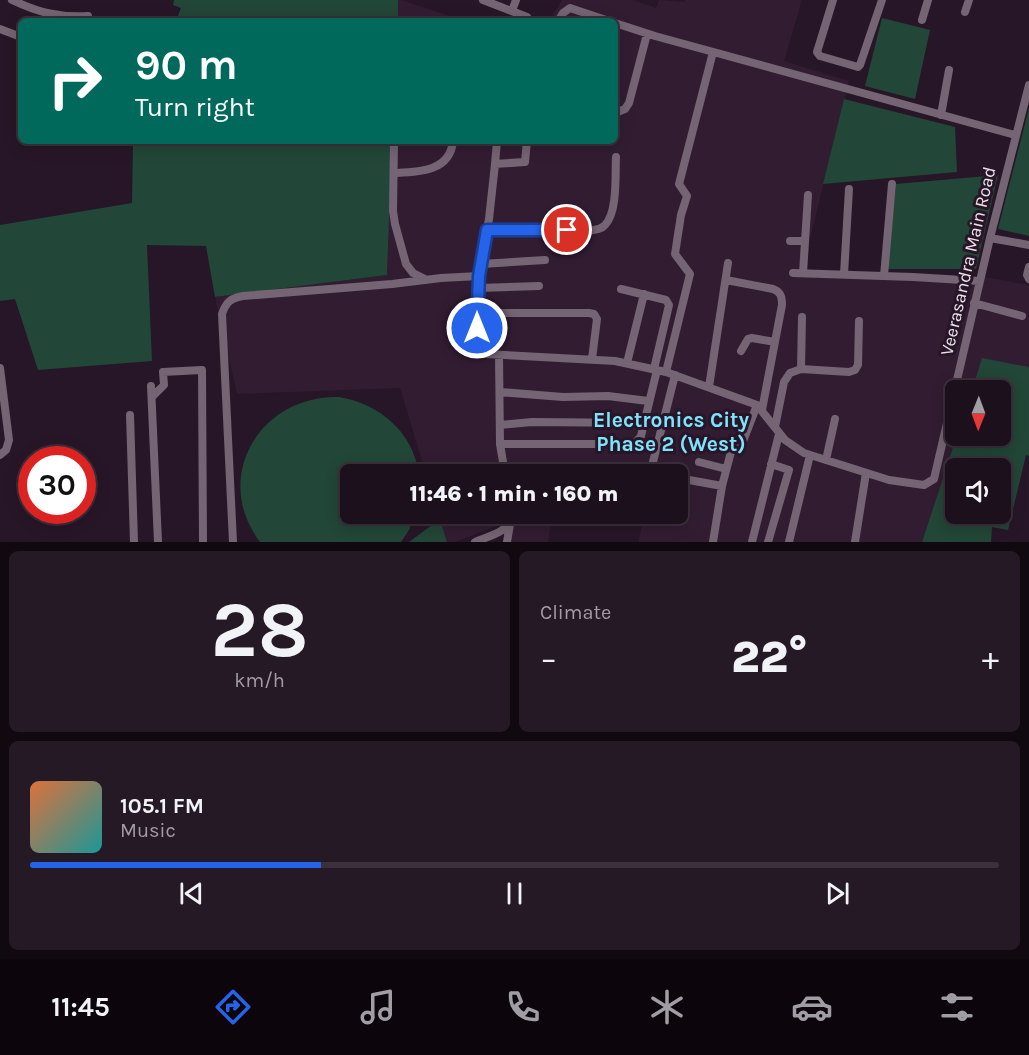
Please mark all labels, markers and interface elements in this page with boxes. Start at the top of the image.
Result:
text: 90 m [135,40,238,90]
icon: right [36,42,114,120]
text: Turn right [135,91,255,123]
street label: Veerasandra Main Road [936,164,1000,358]
pin [541,204,592,255]
icon: arrive [550,213,583,246]
position arrow [445,296,509,360]
north arrow [945,380,1011,446]
map controls [945,380,1011,524]
district label: Electronics City Phase 2 (West) [593,408,749,456]
speed limit sign: 30 [18,446,96,524]
button: sound [945,458,1011,524]
text: 11:46 · 1 min · 160 m [410,481,618,507]
text: 28 [211,584,308,676]
text: Climate [540,601,611,624]
text: 22° [731,631,808,683]
text: − [540,639,557,677]
text: + [982,639,999,677]
text: km/h [234,669,285,692]
text: 105.1 FM [120,793,204,819]
text: Music [120,819,176,842]
icon: previous [175,877,208,910]
icon: pause [498,877,531,910]
icon: next [821,877,854,910]
icon: directions [212,986,254,1028]
icon: music [357,986,399,1028]
icon: phone [502,986,544,1028]
icon: climate [646,986,688,1028]
icon: car [791,986,833,1028]
icon: filters [936,986,978,1028]
text: 11:45 [51,991,110,1023]

